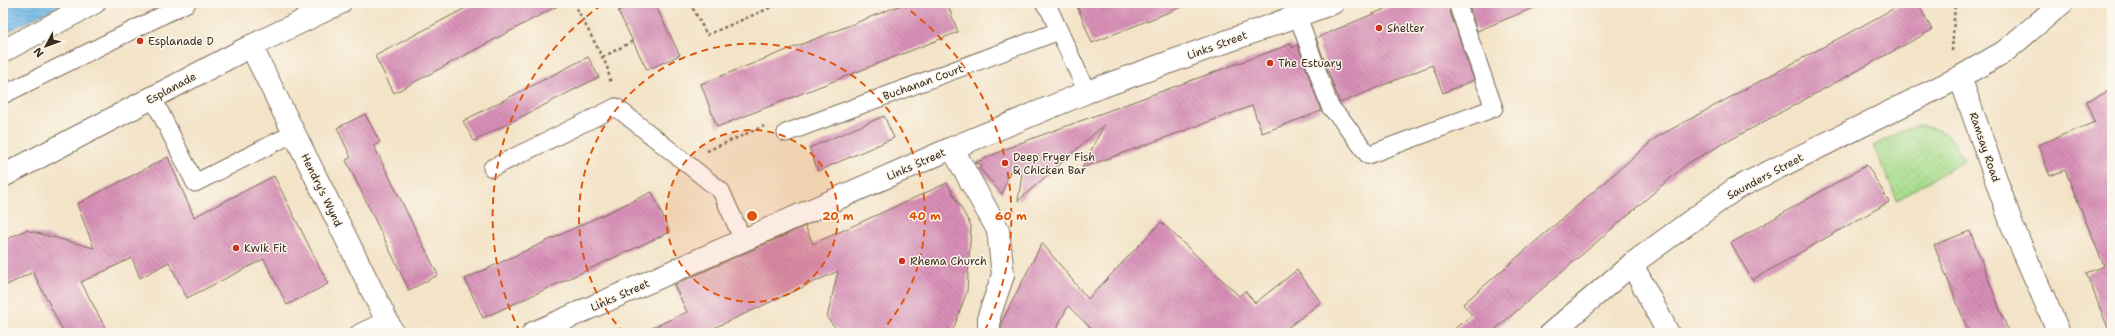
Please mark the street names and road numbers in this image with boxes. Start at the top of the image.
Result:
street label: Links Street [1185,28,1250,63]
street label: Buchanan Court [881,61,966,104]
street label: Esplanade [144,69,199,108]
street label: Ramsay Road [1966,110,2004,184]
street label: Links Street [884,145,948,184]
street label: Saunders Street [1724,150,1806,203]
street label: Hendry's Wynd [297,151,346,229]
street label: Links Street [588,276,652,315]

